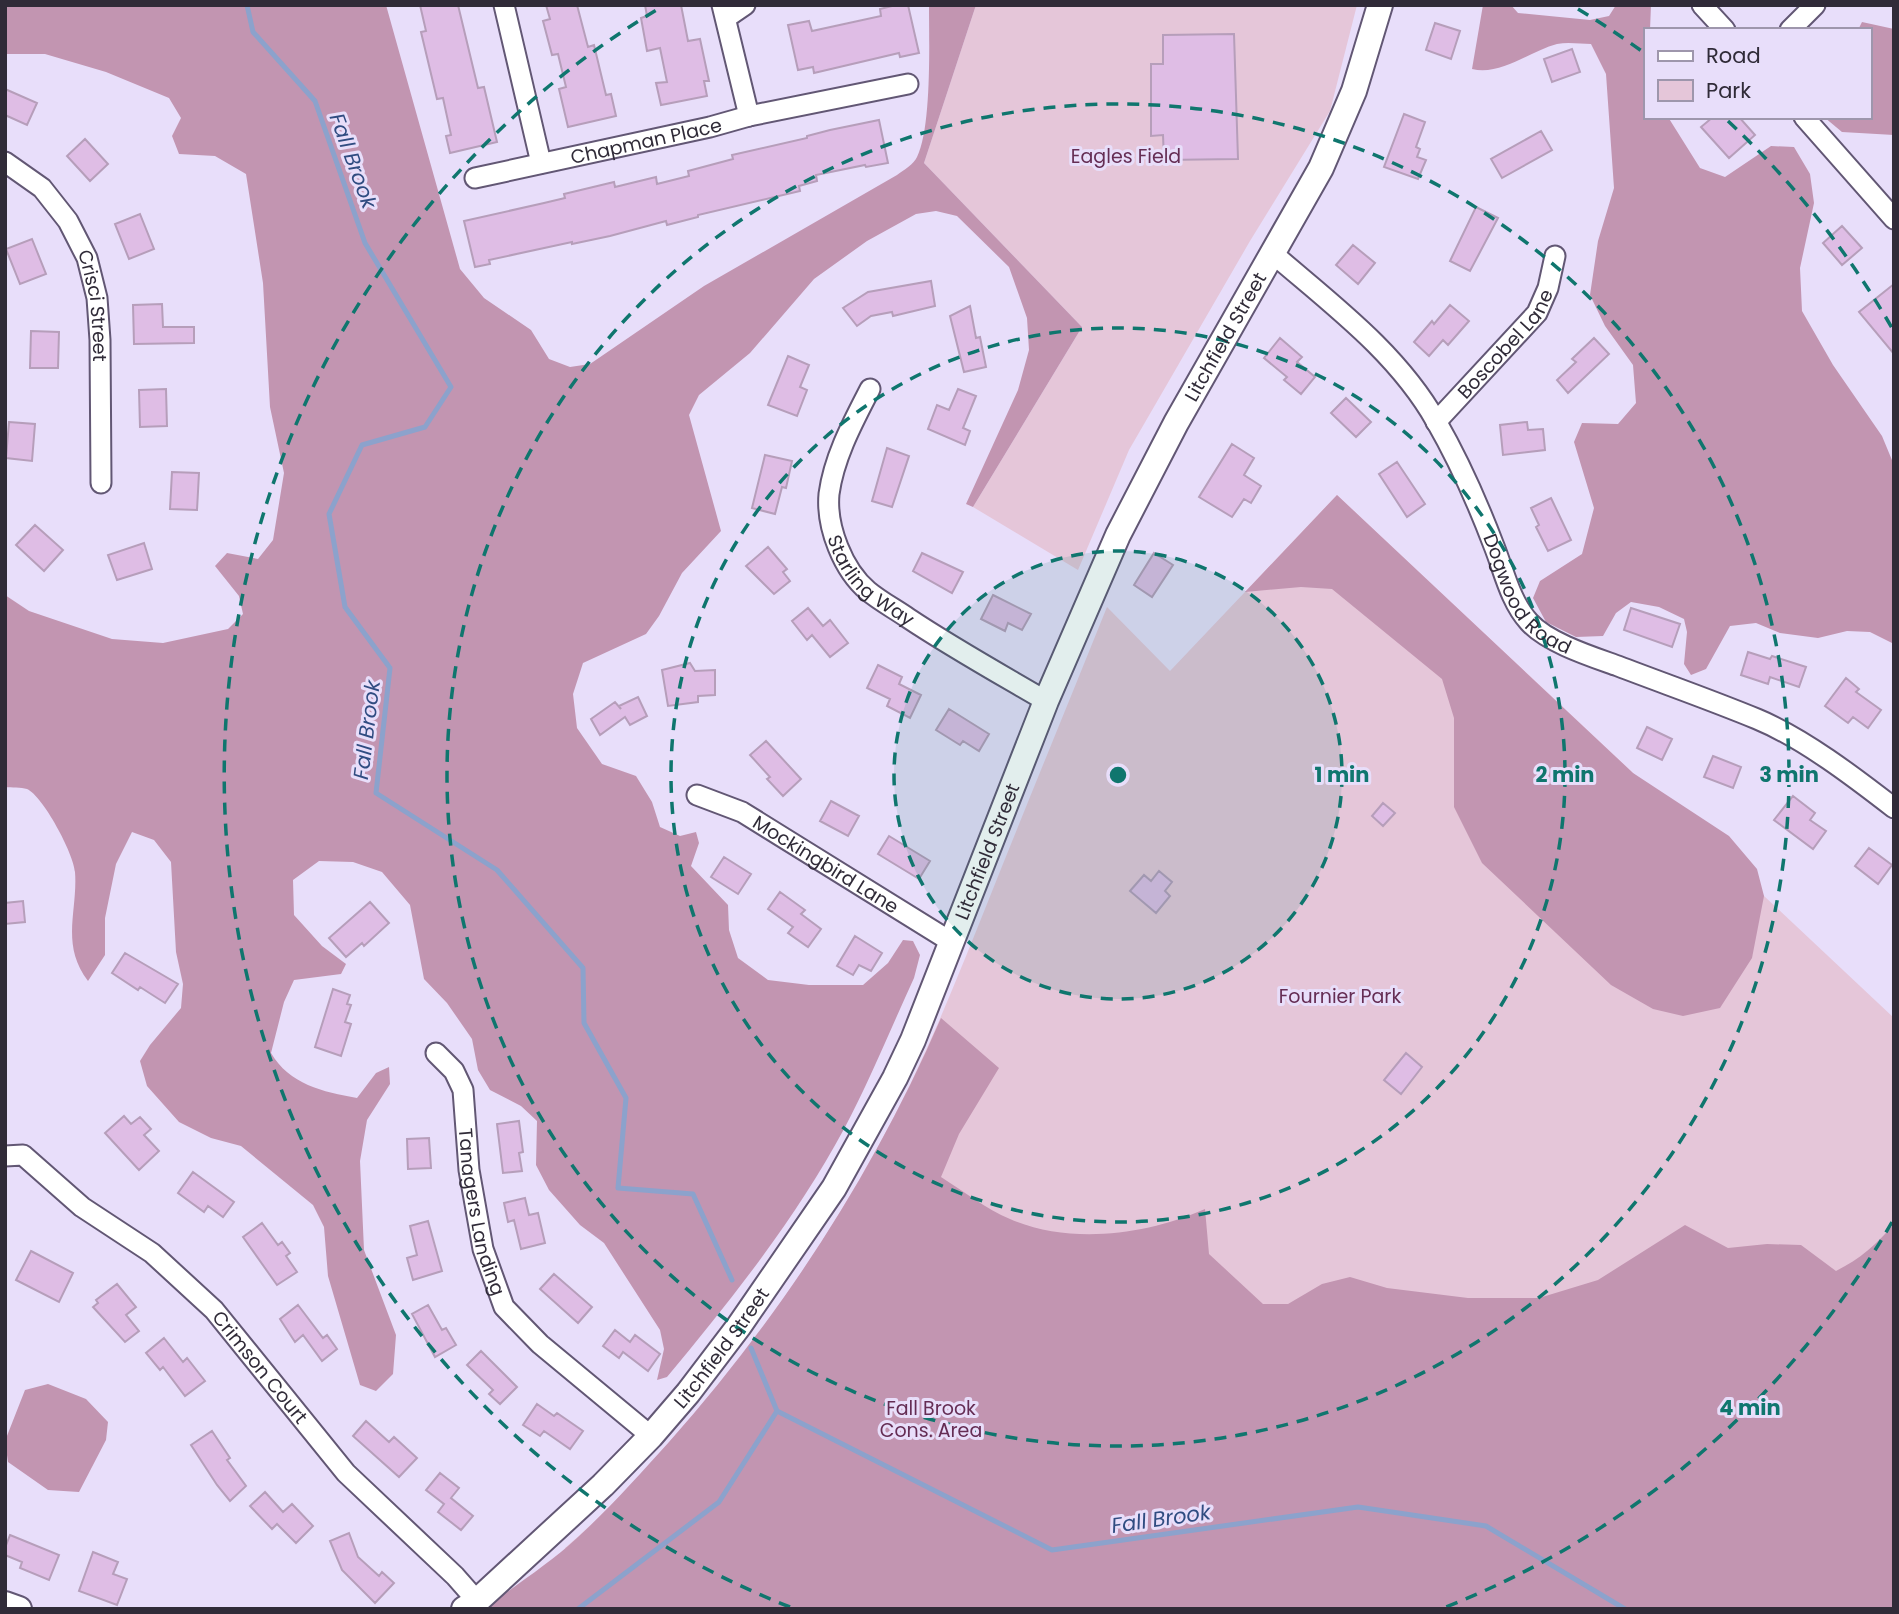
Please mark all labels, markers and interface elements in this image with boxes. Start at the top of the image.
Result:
legend [1644,28,1871,119]
text: Road [1706,41,1761,70]
text: Park [1706,76,1751,105]
water label: Fall Brook [323,109,385,214]
street label: Chapman Place [568,111,725,171]
park label: Eagles Field [1071,143,1181,170]
street label: Crisci Street [71,245,113,362]
street label: Litchfield Street [1178,267,1273,406]
street label: Boscobel Lane [1451,285,1560,405]
street label: Dogwood Road [1477,530,1576,661]
street label: Starling Way [821,531,920,633]
water label: Fall Brook [346,677,387,781]
text: 1 min [1315,760,1369,789]
text: 2 min [1535,760,1595,789]
text: 3 min [1759,760,1819,789]
centre of rings [1106,763,1130,787]
street label: Litchfield Street [948,779,1026,924]
street label: Mockingbird Lane [748,809,904,920]
park label: Fournier Park [1279,983,1401,1010]
street label: Tanagers Landing [452,1127,512,1299]
street label: Litchfield Street [668,1282,776,1414]
street label: Crimson Court [206,1305,314,1430]
text: 4 min [1719,1393,1781,1422]
park label: Fall Brook Cons. Area [880,1395,982,1444]
water label: Fall Brook [1110,1497,1214,1540]

